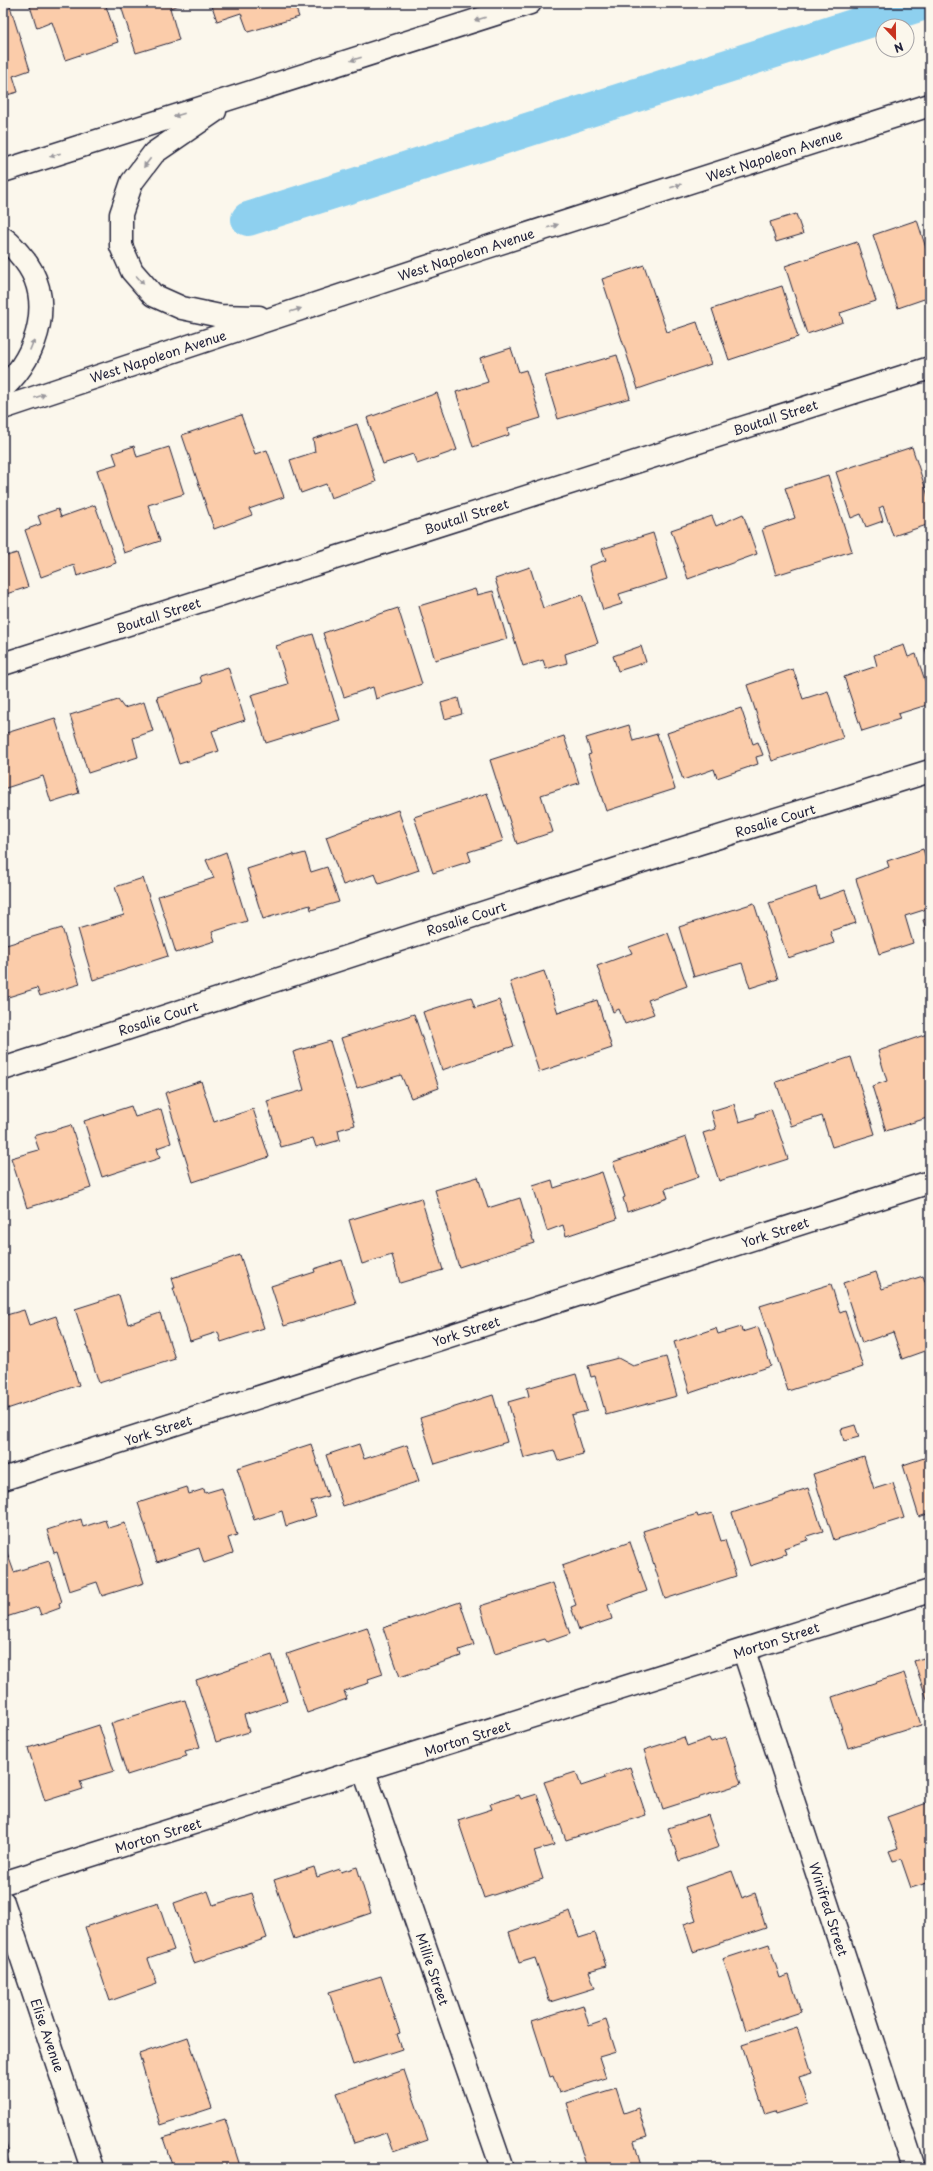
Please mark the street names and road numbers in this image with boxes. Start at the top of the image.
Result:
street label: West Napoleon Avenue [703,124,845,186]
street label: West Napoleon Avenue [395,223,537,285]
street label: West Napoleon Avenue [87,325,229,387]
street label: Boutall Street [730,394,820,440]
street label: Boutall Street [421,493,511,539]
street label: Boutall Street [113,592,203,638]
street label: Rosalie Court [732,799,818,841]
street label: Rosalie Court [424,896,508,940]
street label: Rosalie Court [116,996,200,1040]
street label: York Street [739,1212,811,1252]
street label: York Street [430,1311,502,1351]
street label: York Street [122,1410,194,1450]
street label: Morton Street [731,1617,821,1663]
street label: Morton Street [422,1715,512,1761]
street label: Morton Street [112,1813,204,1857]
street label: Winifred Street [805,1860,853,1958]
street label: Millie Street [412,1930,454,2008]
street label: Elise Avenue [27,1996,69,2074]

